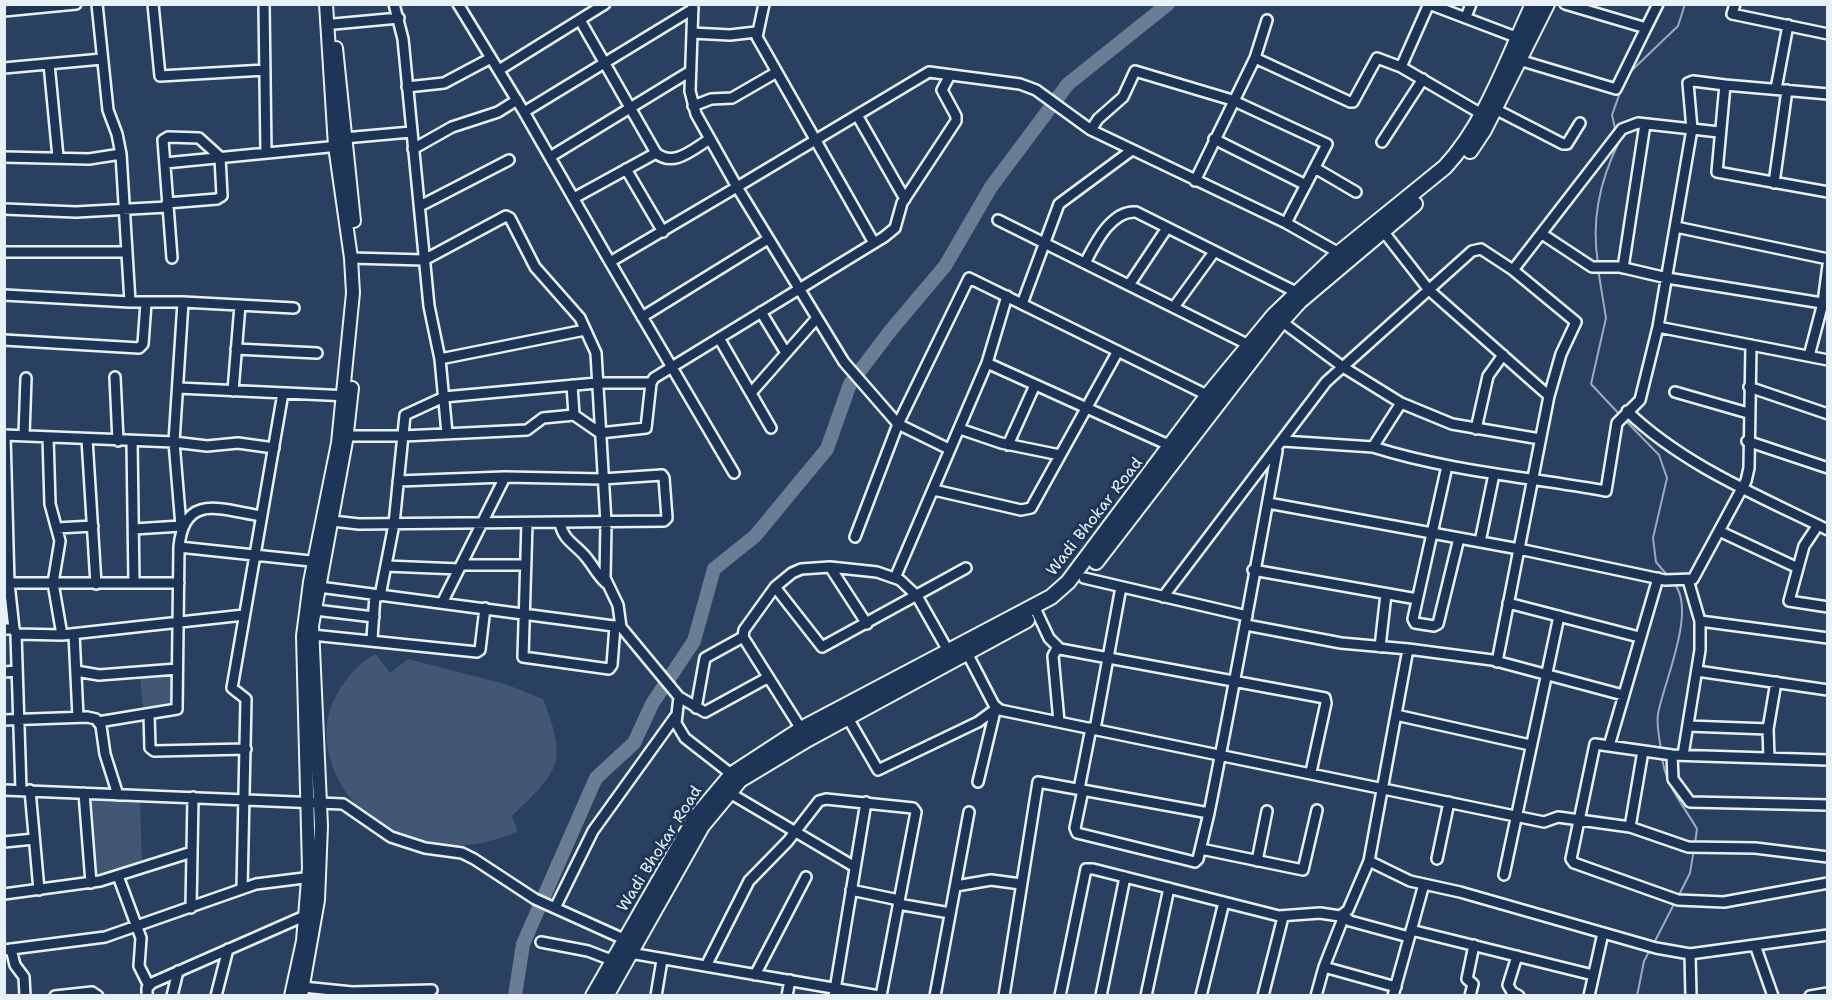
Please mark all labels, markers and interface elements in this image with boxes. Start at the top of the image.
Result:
street label: Wadi Bhokar Road [1043,454,1147,580]
street label: Wadi Bhokar Road [613,782,707,916]

